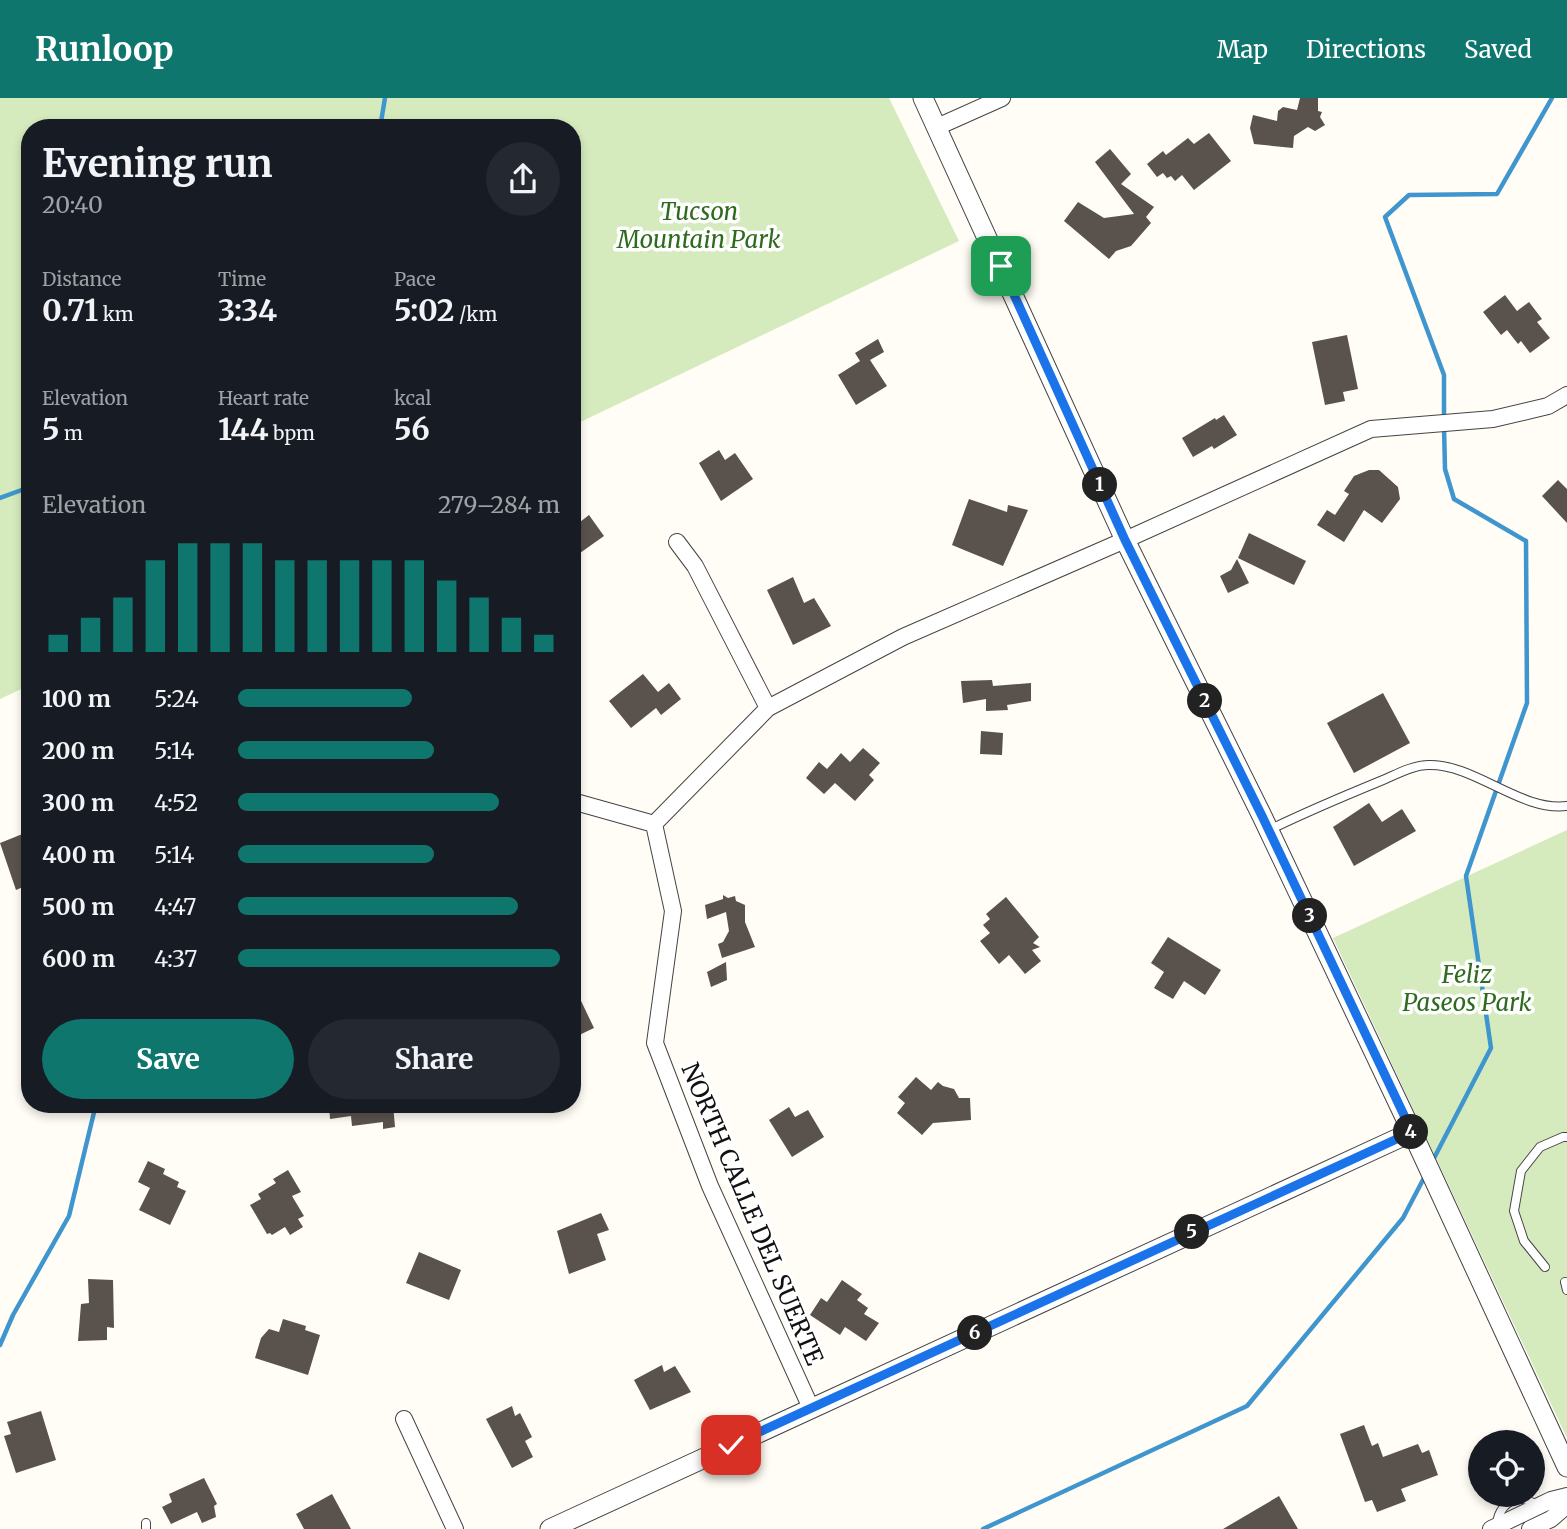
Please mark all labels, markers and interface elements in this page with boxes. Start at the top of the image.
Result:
text: Runloop [35,29,174,70]
text: Map [1217,34,1268,65]
text: Directions [1306,34,1426,65]
text: Saved [1464,34,1532,65]
text: Evening run [42,140,273,187]
button: share [486,142,560,216]
text: 20:40 [42,190,103,219]
park label: Tucson Mountain Park [616,196,781,255]
pin [971,236,1031,296]
icon: arrive [982,247,1020,285]
text: Distance [42,267,121,291]
text: Time [218,267,266,291]
text: Pace [394,267,436,291]
text: 0.71 [42,291,98,329]
text: 3:34 [218,291,277,329]
text: 5:02 [394,291,454,329]
text: km [98,302,134,326]
text: /km [454,302,497,326]
text: Elevation [42,386,128,410]
text: Heart rate [218,386,309,410]
text: kcal [394,386,431,410]
text: 5 [42,410,60,448]
text: 144 [218,410,268,448]
text: 56 [394,410,430,448]
text: m [60,421,83,445]
text: bpm [268,421,315,445]
pin: 1 [1082,468,1118,502]
text: 1 [1095,472,1104,496]
text: Elevation [42,490,146,519]
text: 279–284 m [438,490,560,519]
text: 100 m [42,684,111,713]
text: 5:24 [154,684,199,713]
pin: 2 [1188,684,1222,718]
text: 2 [1199,688,1210,712]
text: 200 m [42,736,114,765]
text: 5:14 [154,736,194,765]
text: 300 m [42,788,114,817]
text: 4:52 [154,788,198,817]
text: 400 m [42,840,116,869]
text: 5:14 [154,840,194,869]
text: 500 m [42,892,114,921]
text: 4:47 [154,892,196,921]
pin: 3 [1292,898,1328,934]
text: 3 [1304,903,1315,927]
text: 600 m [42,944,115,973]
text: 4:37 [154,944,197,973]
park label: Feliz Paseos Park [1402,959,1532,1018]
button: Save [42,1019,294,1099]
button: Share [308,1019,560,1099]
street label: NORTH CALLE DEL SUERTE [675,1058,831,1370]
pin: 4 [1394,1114,1428,1150]
text: 4 [1404,1119,1417,1143]
pin: 5 [1174,1214,1210,1250]
text: 5 [1186,1219,1197,1243]
pin: 6 [958,1316,992,1350]
text: 6 [969,1320,980,1344]
pin [701,1415,761,1475]
icon: check [712,1426,750,1464]
map controls [1468,1430,1545,1507]
button: locate [1468,1430,1545,1507]

